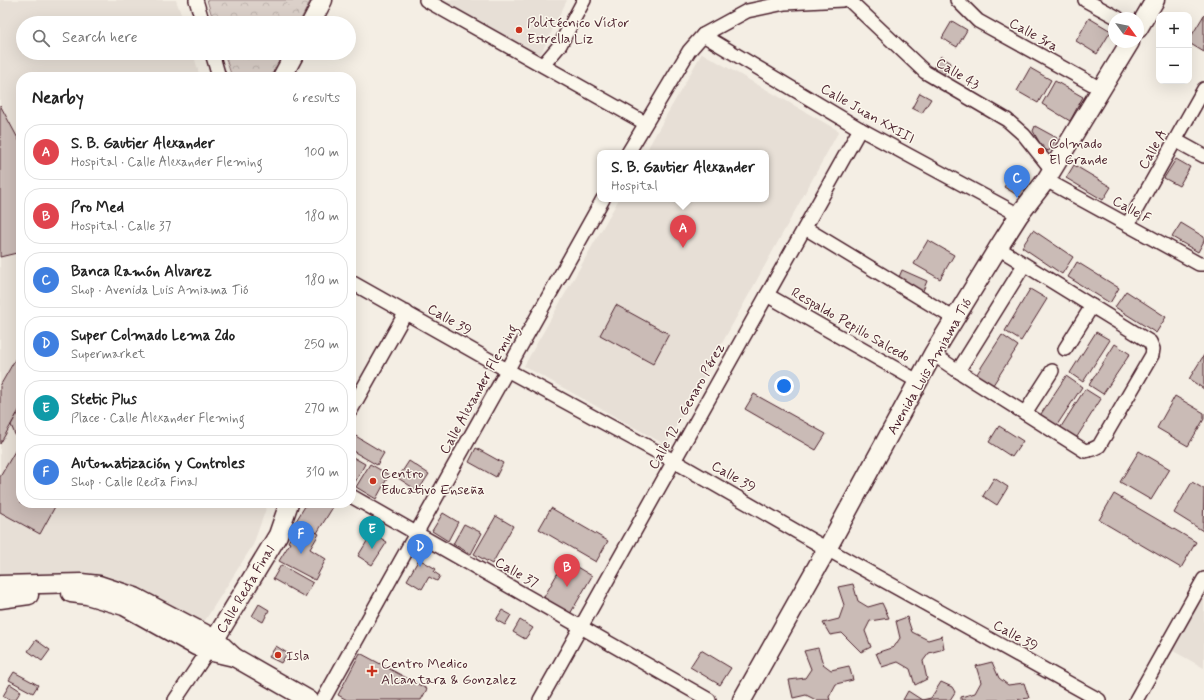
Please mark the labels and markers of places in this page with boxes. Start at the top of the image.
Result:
place label: Politécnico Víctor Estrella Liz [527,14,629,48]
marker: Politécnico Víctor Estrella Liz [514,25,524,35]
place label: Colmado El Grande [1049,135,1108,169]
marker: Colmado El Grande [1036,146,1046,156]
pin: C [1004,165,1030,198]
pin: A [670,215,696,248]
place label: Centro Educativo Enseña [381,465,485,499]
marker: Centro Educativo Enseña [368,476,378,486]
pin: E [359,516,385,549]
pin: F [288,521,314,554]
pin: D [407,534,433,567]
pin: B [554,554,580,587]
place label: Isla [286,647,310,665]
marker: Isla [273,650,283,660]
place label: Centro Medico Alcantara & Gonzalez [381,655,517,689]
marker: Centro Medico Alcantara & Gonzalez [366,665,378,677]

